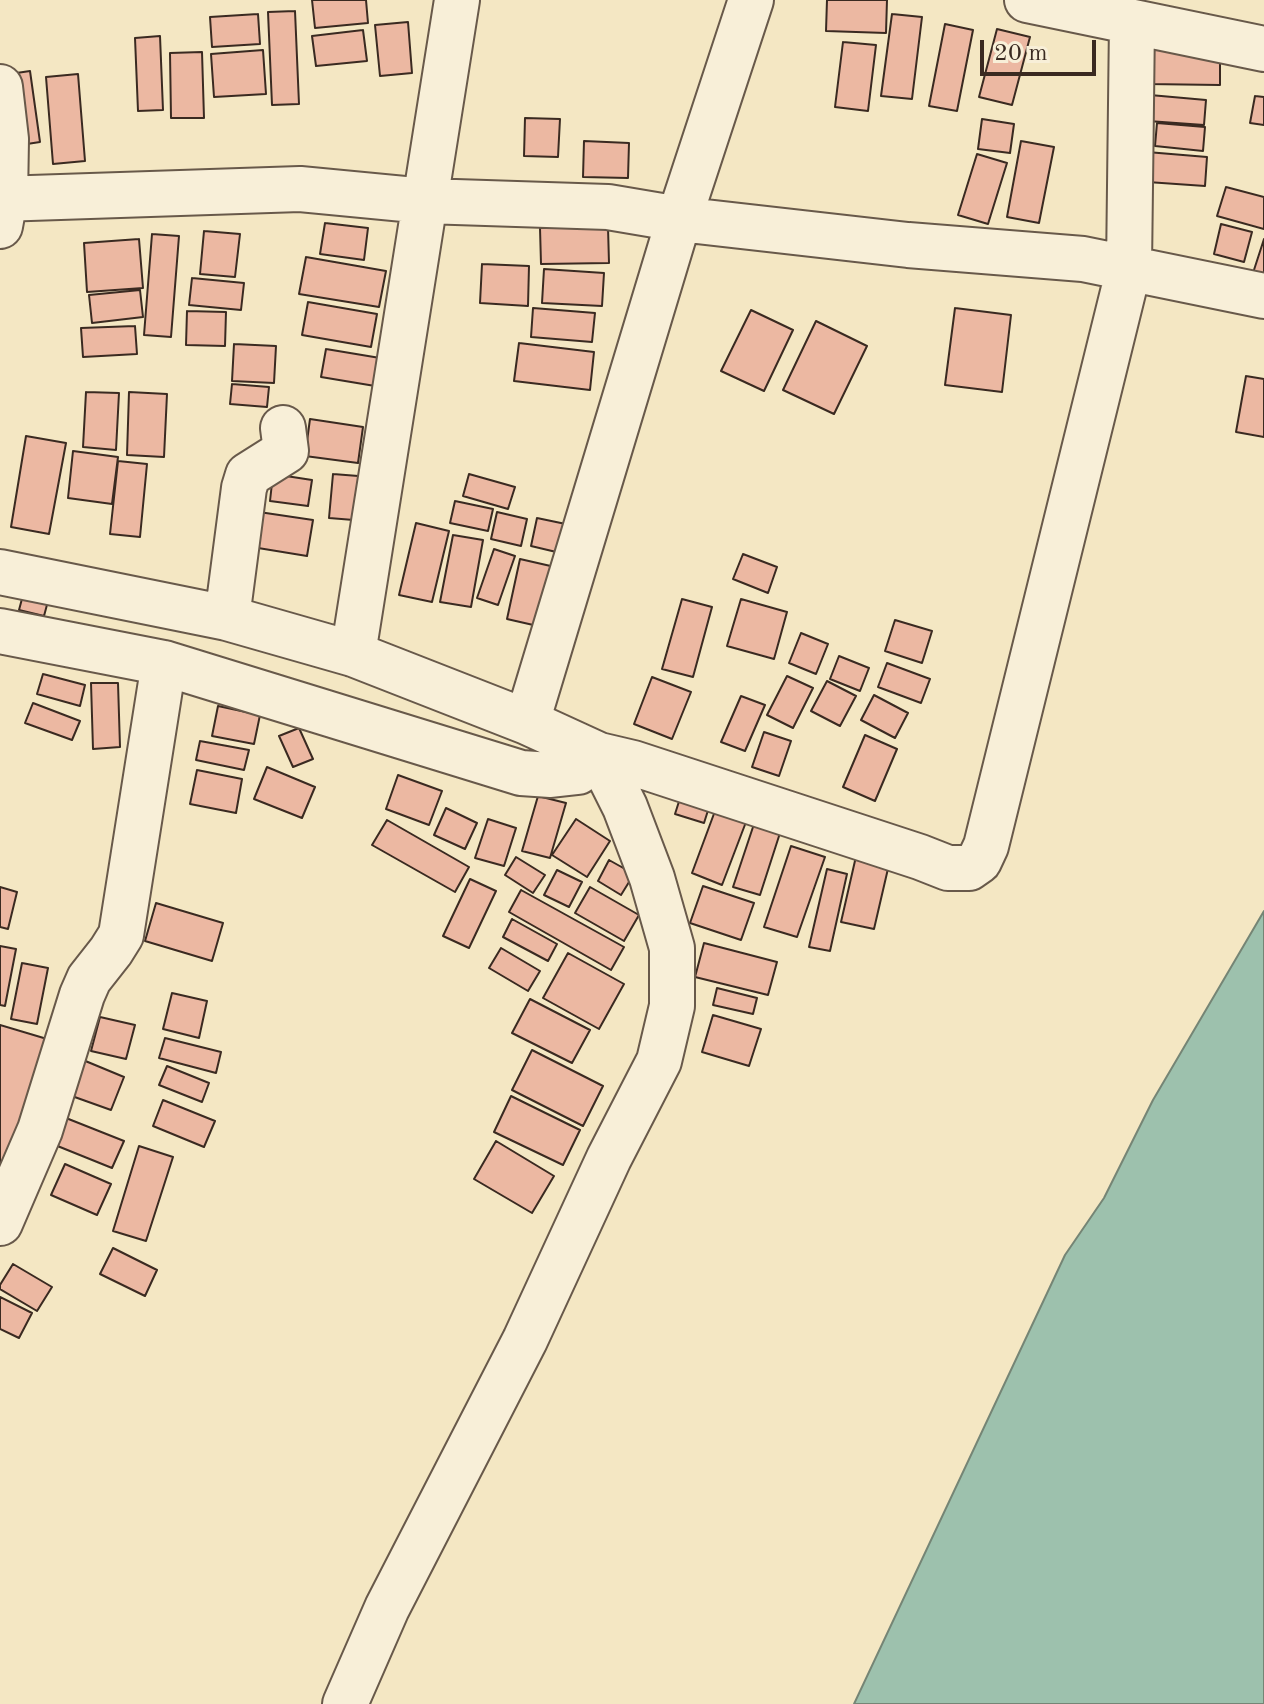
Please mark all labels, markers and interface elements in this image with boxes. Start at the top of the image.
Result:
scale bar [984,24,1100,74]
text: 20 m [994,42,1048,66]

